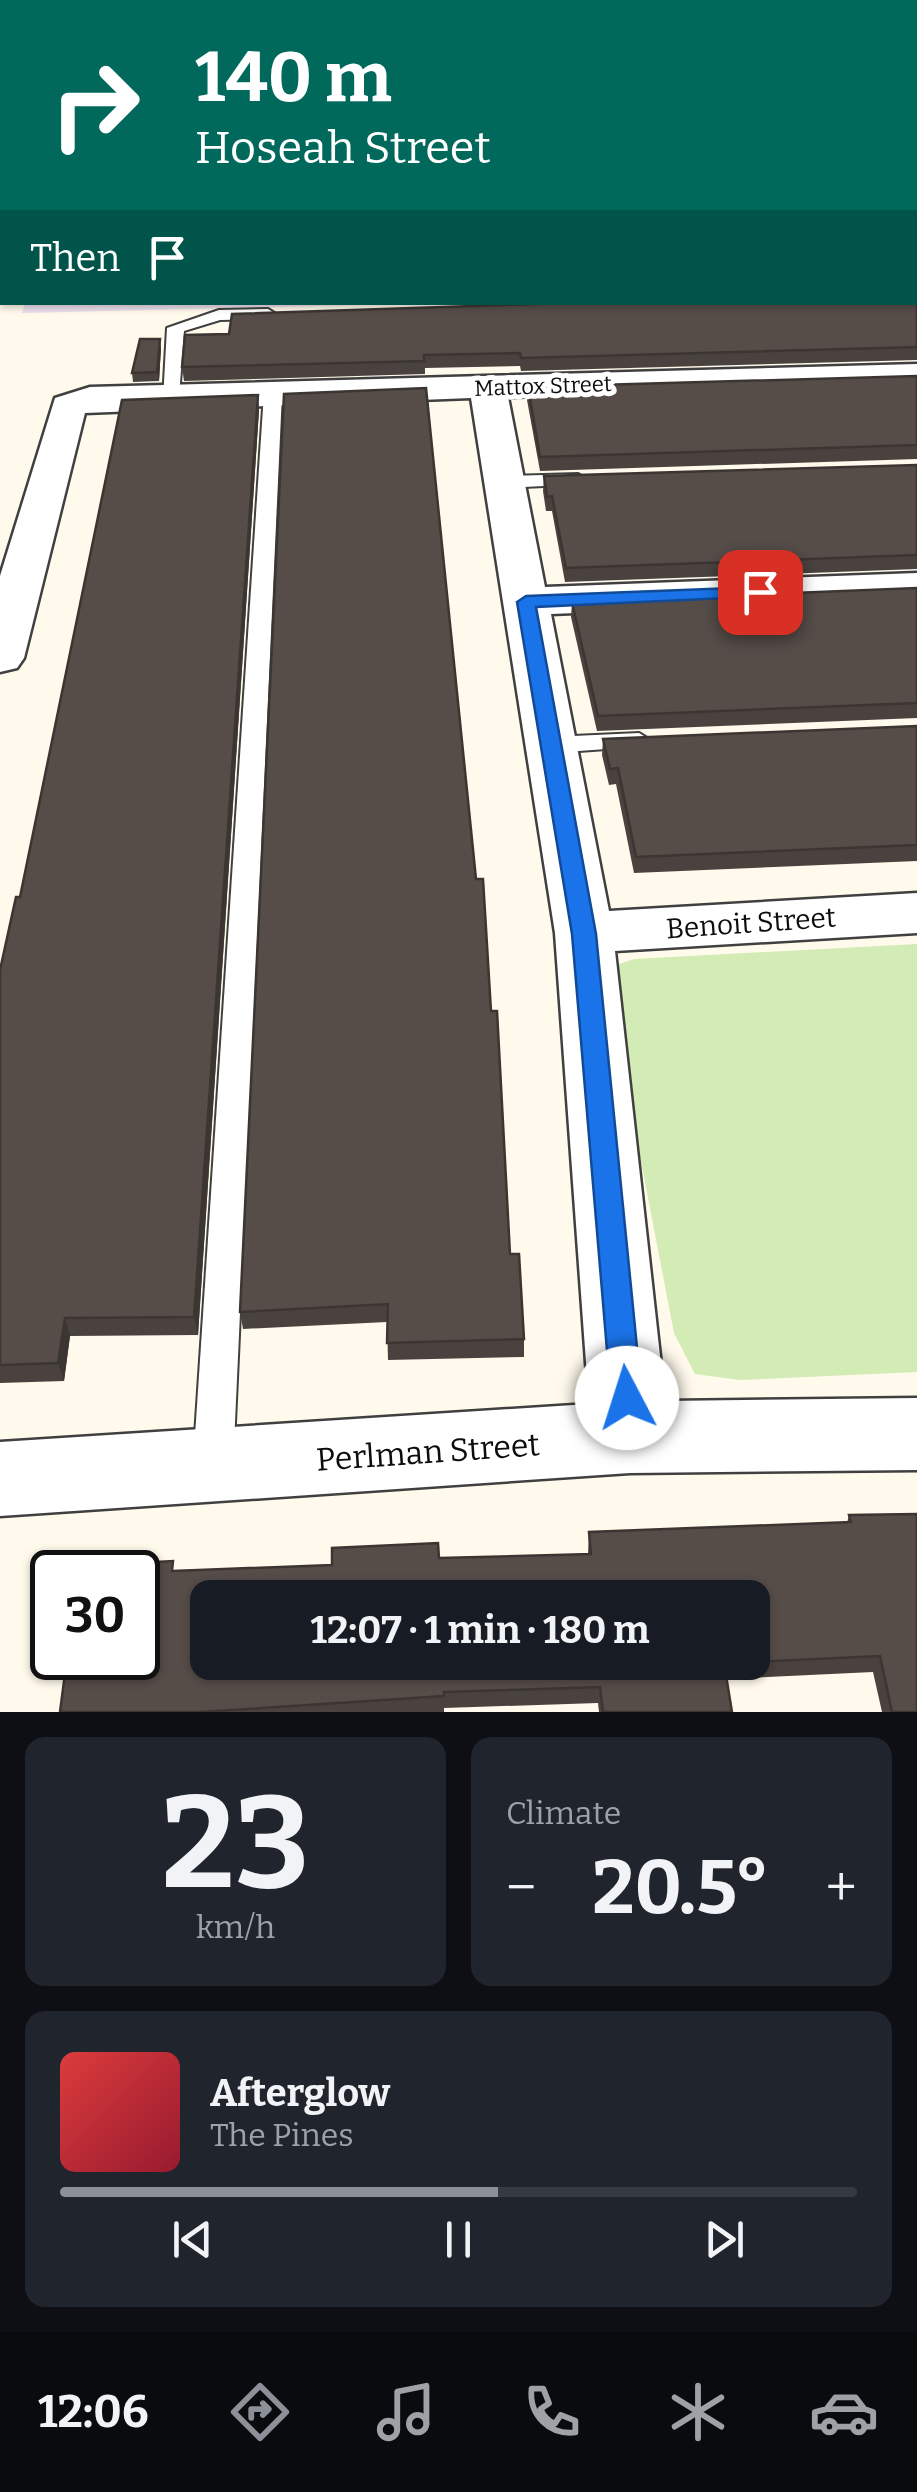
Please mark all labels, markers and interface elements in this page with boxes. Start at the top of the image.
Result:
text: 140 m [195,36,392,120]
icon: right [30,40,160,170]
text: Hoseah Street [195,121,491,175]
icon: arrive [140,230,195,285]
text: Then [30,235,120,281]
street label: Mattox Street [474,370,612,402]
pin [718,550,803,635]
icon: arrive [733,565,788,620]
street label: Benoit Street [665,901,837,945]
position arrow [575,1346,679,1450]
street label: Perlman Street [315,1425,541,1479]
speed limit sign: 30 [30,1550,160,1680]
text: 12:07 · 1 min · 180 m [311,1607,649,1653]
text: 23 [161,1765,310,1921]
text: Climate [506,1794,621,1832]
text: 20.5° [592,1843,770,1933]
text: − [506,1855,536,1921]
text: + [826,1855,857,1921]
text: km/h [196,1908,275,1946]
text: Afterglow [210,2070,390,2116]
text: The Pines [210,2116,354,2154]
icon: previous [165,2212,220,2267]
icon: pause [431,2212,486,2267]
icon: next [697,2212,752,2267]
icon: directions [225,2377,295,2447]
icon: music [371,2377,441,2447]
icon: phone [517,2377,587,2447]
icon: climate [663,2377,733,2447]
icon: car [809,2377,879,2447]
text: 12:06 [38,2385,148,2439]

